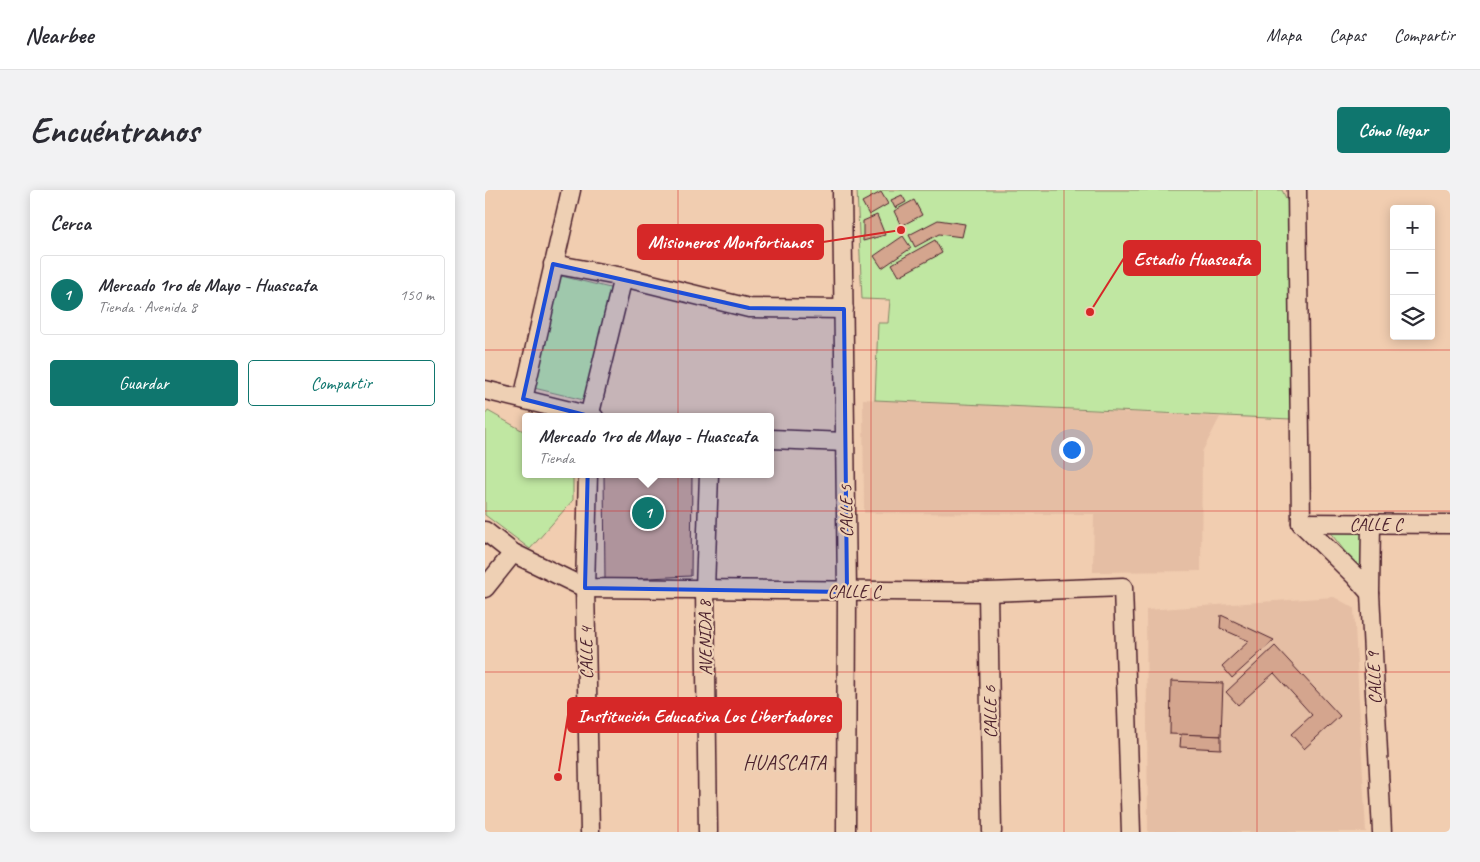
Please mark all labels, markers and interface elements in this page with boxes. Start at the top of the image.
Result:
text: Nearbee [25,20,93,50]
text: Mapa [1266,24,1301,46]
text: Capas [1329,24,1366,46]
text: Compartir [1394,24,1455,46]
button: Cómo llegar [1337,107,1450,153]
text: Encuéntranos [30,108,199,153]
map controls [1390,205,1435,340]
button: + [1390,205,1435,250]
text: Cerca [50,210,91,236]
callout: Misioneros Monfortianos [638,225,823,259]
text: Misioneros Monfortianos [648,230,814,254]
callout: Estadio Huascata [1124,241,1260,275]
text: Estadio Huascata [1134,247,1252,271]
button: − [1390,250,1435,295]
text: Mercado 1ro de Mayo - Huascata [98,273,317,297]
text: 1 [63,285,71,305]
text: 150 m [400,285,434,305]
button: layers [1390,295,1435,340]
text: Tienda · Avenida 8 [98,297,197,317]
button: Guardar [50,360,238,406]
button: Compartir [248,360,435,406]
popup [522,413,774,478]
text: Mercado 1ro de Mayo - Huascata [539,424,757,448]
your location [1059,437,1085,463]
text: Tienda [539,448,574,468]
street label: CALLE 5 [835,484,857,538]
pin: 1 [632,494,664,532]
street label: CALLE C [1349,513,1405,535]
street label: CALLE C [827,580,883,602]
street label: AVENIDA 8 [693,598,717,676]
street label: CALLE 4 [575,625,597,680]
street label: CALLE 9 [1362,649,1386,705]
street label: CALLE 6 [979,685,1001,739]
callout: Institución Educativa Los Libertadores [568,698,841,732]
text: Institución Educativa Los Libertadores [577,704,833,728]
district label: HUASCATA [743,750,827,775]

